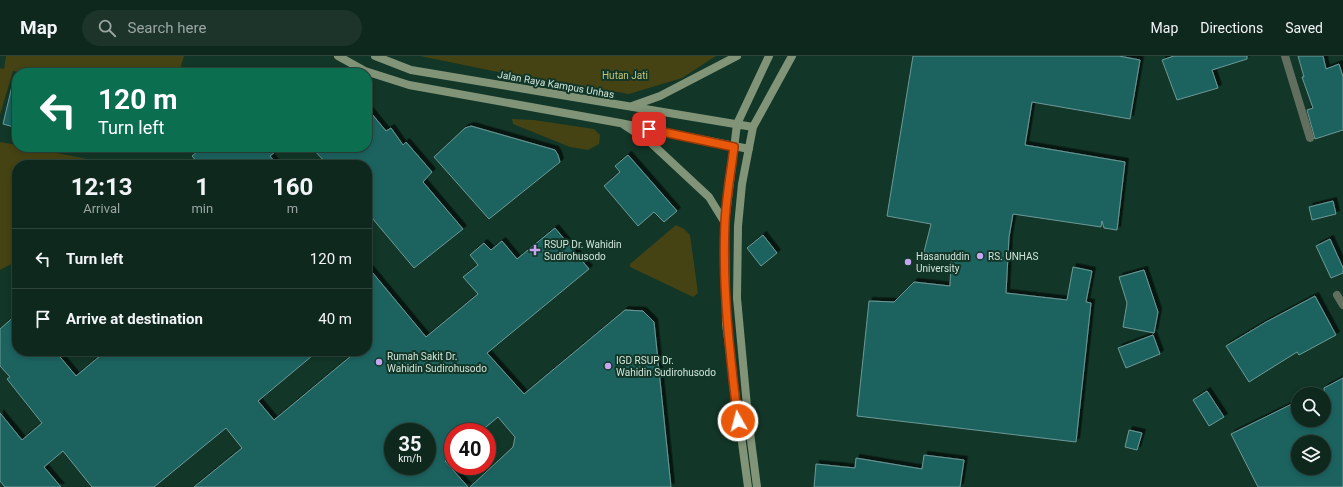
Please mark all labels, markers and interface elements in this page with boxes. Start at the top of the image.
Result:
search box [82,10,362,46]
text: Map [20,16,58,39]
icon: search [96,17,118,39]
text: Search here [128,19,206,37]
text: Map [1151,20,1178,36]
text: Directions [1200,20,1263,36]
text: Saved [1285,20,1323,36]
street label: Jalan Raya Kampus Unhas [497,69,615,100]
park label: Hutan Jati [602,70,648,81]
text: 120 m [98,83,177,116]
icon: left [32,84,84,136]
pin [632,112,666,146]
text: Turn left [98,117,164,138]
icon: arrive [638,118,660,140]
text: 12:13 [71,173,133,201]
text: 1 [195,173,209,201]
text: 160 [272,173,313,201]
text: Arrival [83,201,120,216]
text: min [191,201,213,216]
text: m [287,201,298,216]
place label: RSUP Dr. Wahidin Sudirohusodo [544,239,622,262]
marker: RSUP Dr. Wahidin Sudirohusodo [529,244,541,256]
icon: left [32,248,54,270]
text: Turn left [66,250,123,268]
text: 120 m [310,250,352,268]
place label: Hasanuddin University [916,251,969,274]
marker: RS. UNHAS [975,251,985,261]
place label: RS. UNHAS [988,251,1039,262]
marker: Hasanuddin University [903,257,913,267]
icon: arrive [32,308,54,330]
text: Arrive at destination [66,310,203,328]
text: 40 m [318,310,352,328]
place label: Rumah Sakit Dr. Wahidin Sudirohusodo [387,351,487,374]
place label: IGD RSUP Dr. Wahidin Sudirohusodo [616,355,716,378]
marker: Rumah Sakit Dr. Wahidin Sudirohusodo [374,357,384,367]
marker: IGD RSUP Dr. Wahidin Sudirohusodo [603,361,613,371]
map controls [1291,387,1331,475]
button: search [1291,387,1331,427]
position arrow [717,400,759,442]
speed limit sign: 40 [444,423,496,475]
text: 35 [399,432,421,456]
button: layers [1291,435,1331,475]
text: km/h [398,453,422,464]

